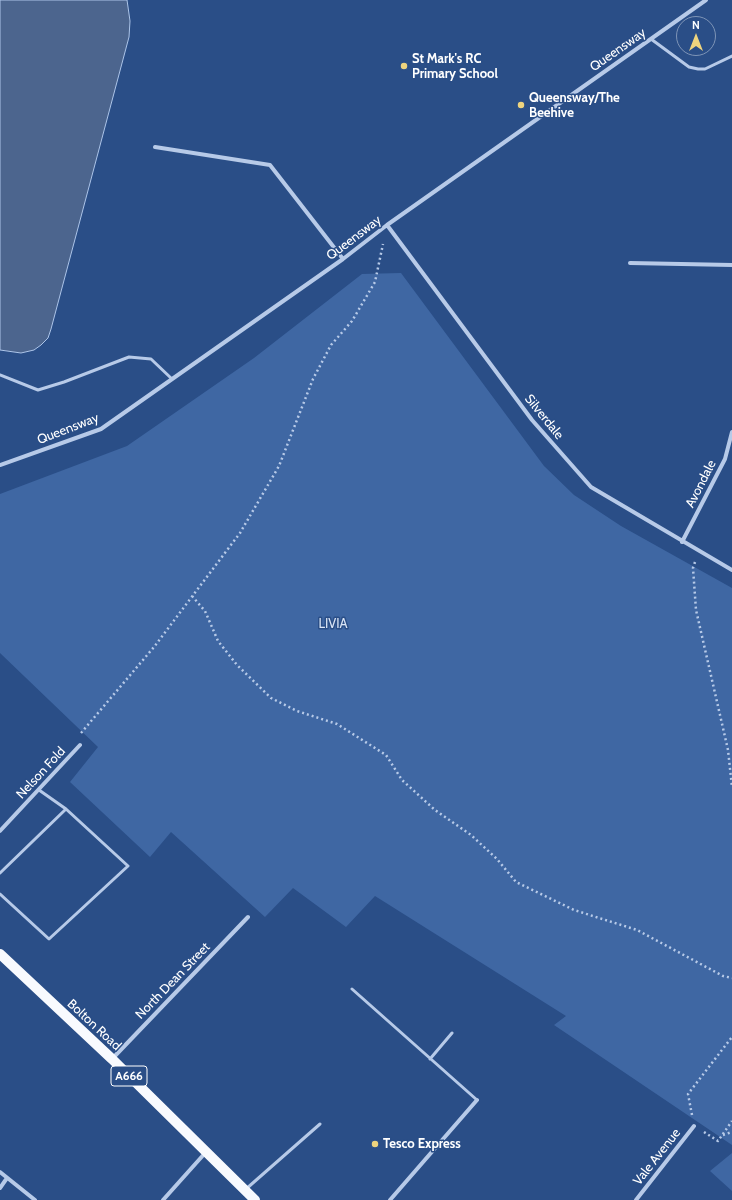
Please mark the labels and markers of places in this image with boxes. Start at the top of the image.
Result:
place label: St Mark's RC Primary School [412,51,498,82]
marker: St Mark's RC Primary School [399,61,409,71]
place label: Queensway/The Beehive [529,90,620,121]
marker: Queensway/The Beehive [516,100,526,110]
place label: Tesco Express [383,1136,461,1152]
marker: Tesco Express [370,1139,380,1149]

